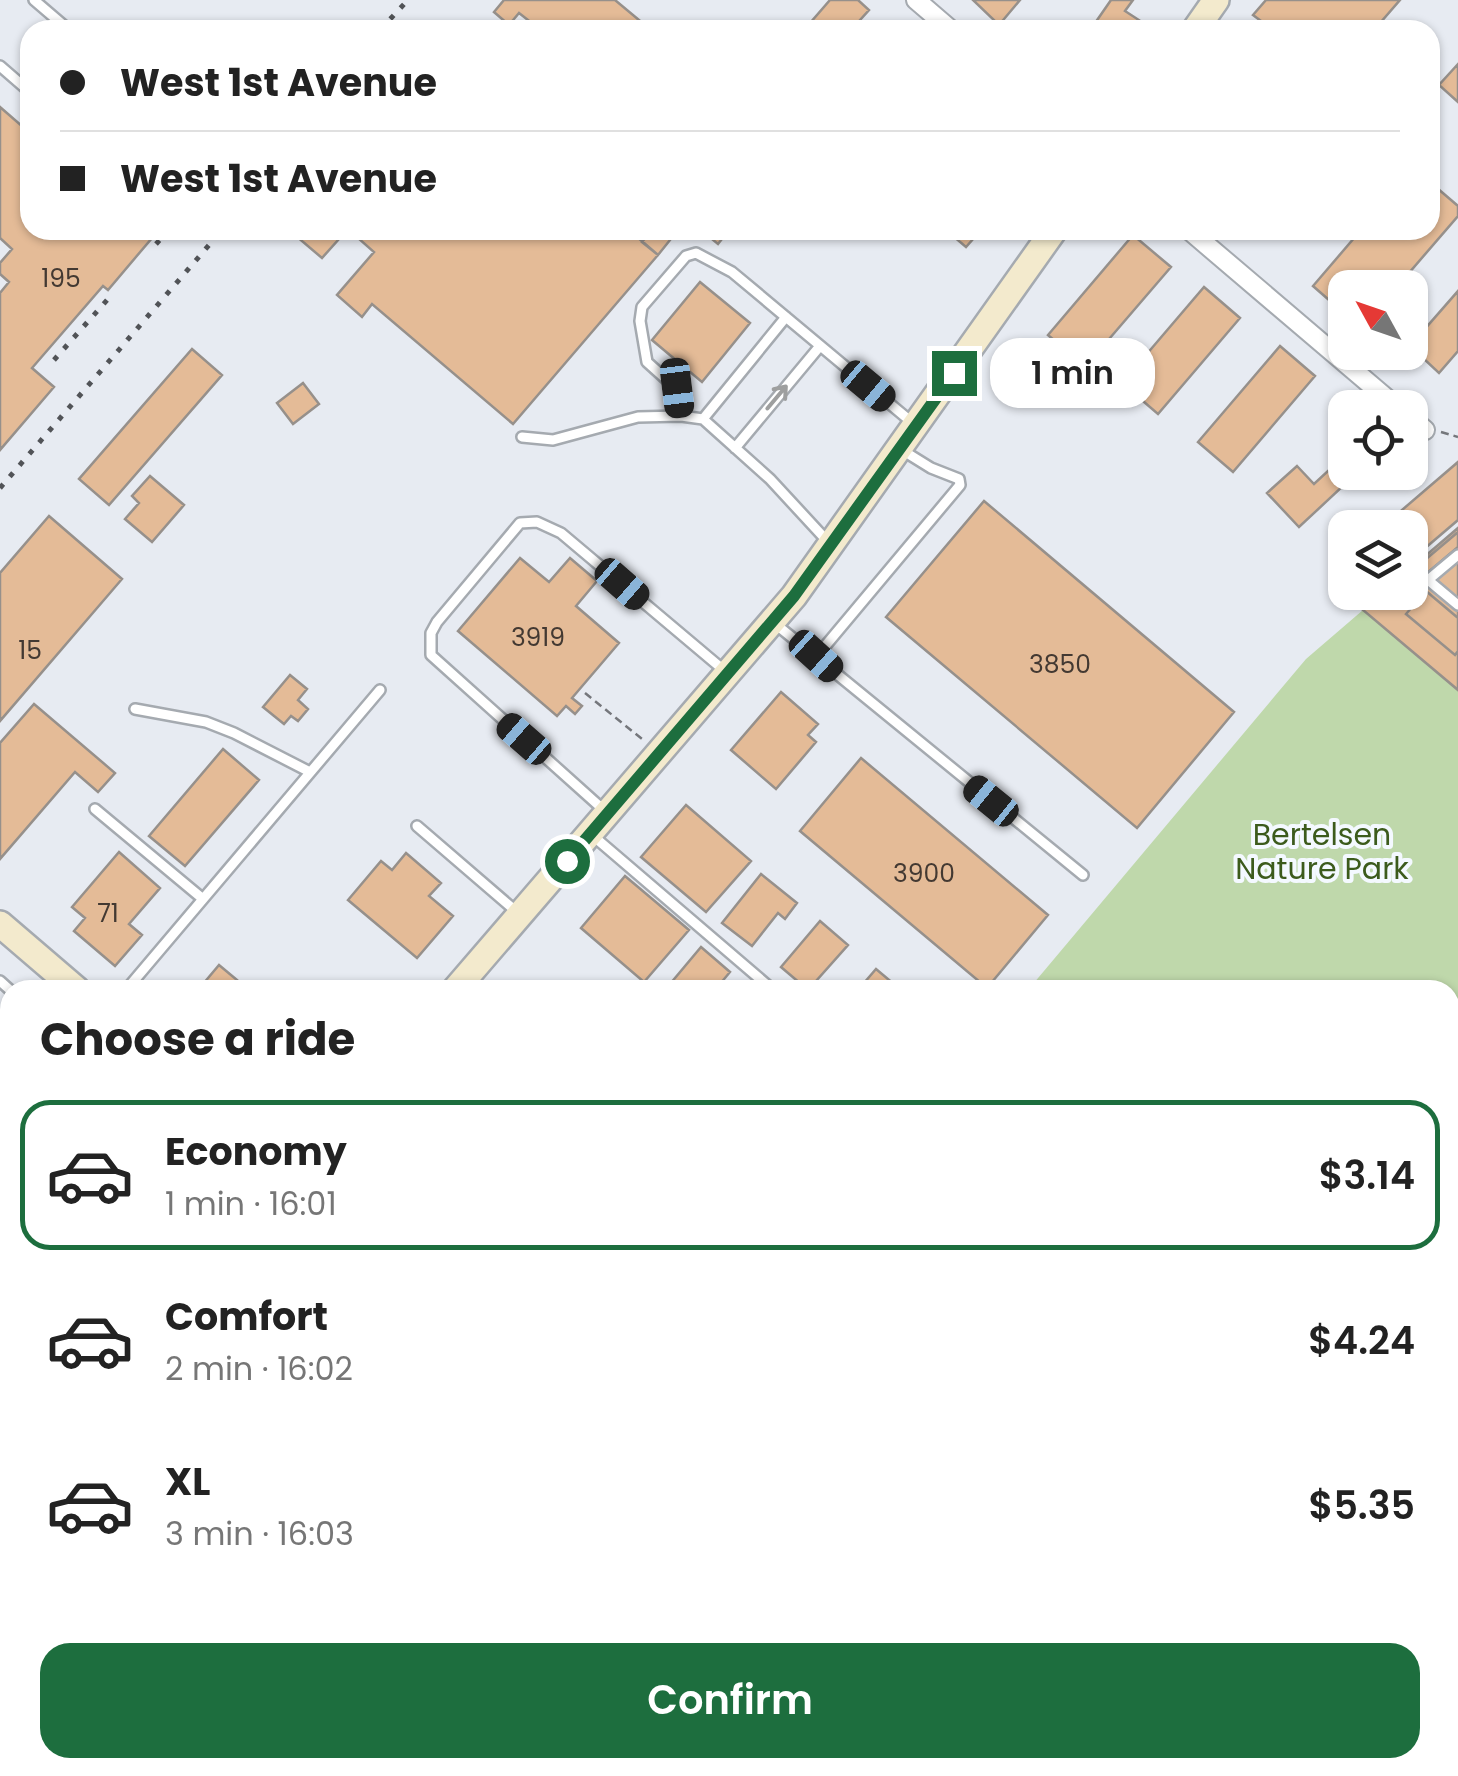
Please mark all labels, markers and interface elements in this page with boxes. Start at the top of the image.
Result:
text: West 1st Avenue [120,56,437,109]
text: West 1st Avenue [120,152,437,205]
house number: 195 [41,261,81,296]
north arrow [1328,270,1428,370]
map controls [1328,270,1428,610]
callout: 1 min [989,338,1154,408]
text: 1 min [1031,350,1114,395]
route end [932,351,977,396]
car [835,355,901,417]
car [658,356,696,420]
one-way arrow [766,384,788,410]
button: locate [1328,390,1428,490]
button: layers [1328,510,1428,610]
car [590,553,654,615]
house number: 3919 [511,620,565,655]
car [784,625,848,687]
house number: 15 [18,633,42,668]
house number: 3850 [1029,647,1091,682]
car [492,708,556,770]
car [958,770,1024,832]
park label: Bertelsen Nature Park [1235,813,1409,890]
route start [545,839,590,884]
house number: 3900 [893,856,955,891]
house number: 71 [97,896,119,931]
text: Choose a ride [40,1008,355,1071]
text: Economy [165,1125,347,1178]
icon: car [45,1130,135,1220]
text: $3.14 [1319,1149,1415,1202]
text: 1 min · 16:01 [165,1181,337,1226]
text: Comfort [165,1290,328,1343]
icon: car [45,1295,135,1385]
text: $4.24 [1308,1314,1415,1367]
text: 2 min · 16:02 [165,1346,353,1391]
text: XL [165,1455,210,1508]
icon: car [45,1460,135,1550]
text: $5.35 [1309,1479,1415,1532]
text: 3 min · 16:03 [165,1511,354,1556]
button: Confirm [40,1643,1420,1758]

